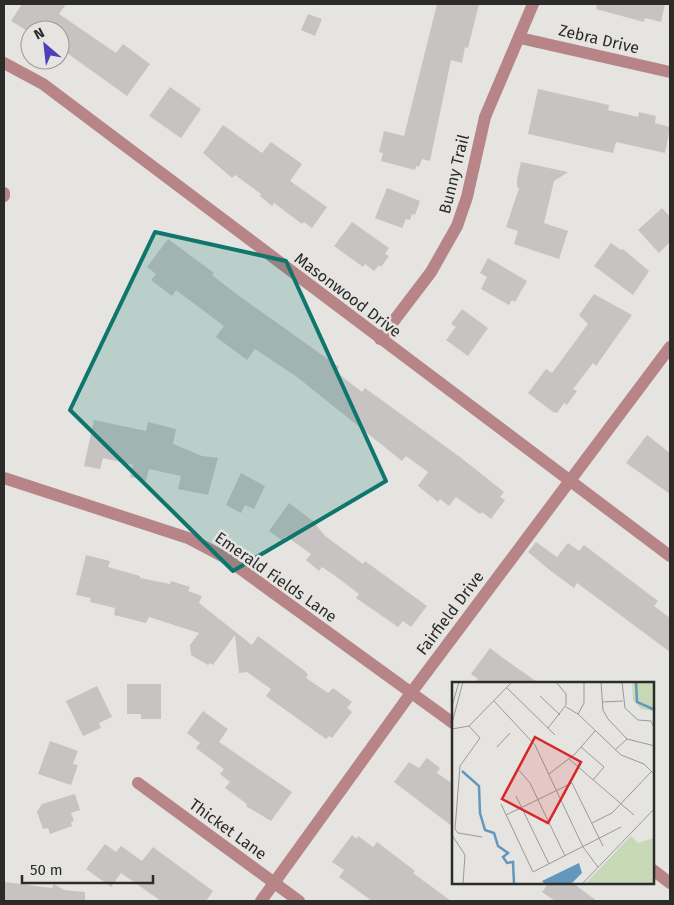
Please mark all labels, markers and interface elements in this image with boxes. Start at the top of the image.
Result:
north arrow [20,20,70,70]
street label: Zebra Drive [557,20,641,58]
text: N [31,24,47,44]
street label: Bunny Trail [435,132,473,216]
street label: Masonwood Drive [291,249,405,341]
street label: Emerald Fields Lane [211,528,341,626]
street label: Fairfield Drive [412,567,488,659]
inset map [452,682,654,885]
street label: Thicket Lane [186,795,270,863]
scale bar [22,852,154,884]
text: 50 m [30,861,63,879]

